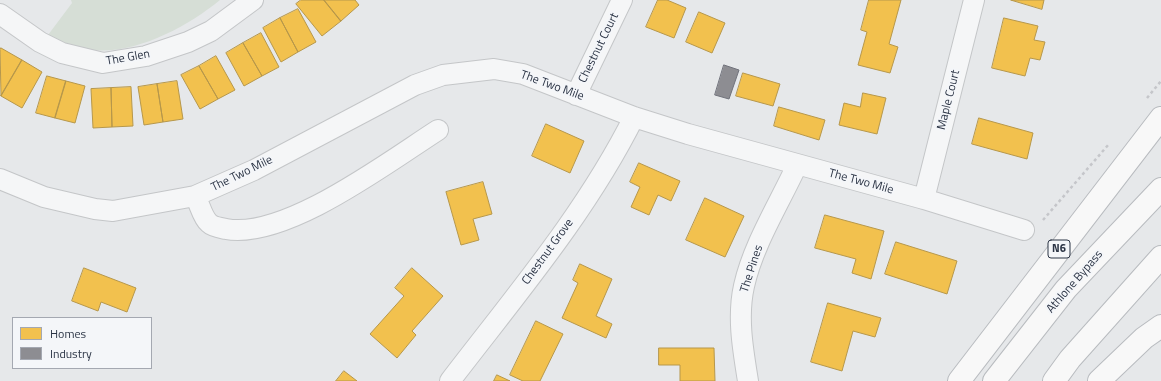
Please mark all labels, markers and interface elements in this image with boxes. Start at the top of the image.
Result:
street label: Chestnut Court [576,11,622,85]
street label: The Glen [105,47,151,69]
street label: The Two Mile [518,68,586,104]
street label: Maple Court [935,68,963,132]
street label: The Two Mile [209,153,275,195]
street label: The Two Mile [827,166,895,198]
street label: Chestnut Grove [519,216,577,288]
road number: N6 [1048,240,1070,258]
street label: The Pines [738,243,766,295]
street label: Athlone Bypass [1044,248,1106,316]
legend [12,317,152,369]
text: Homes [50,324,86,343]
text: Industry [50,344,92,363]

